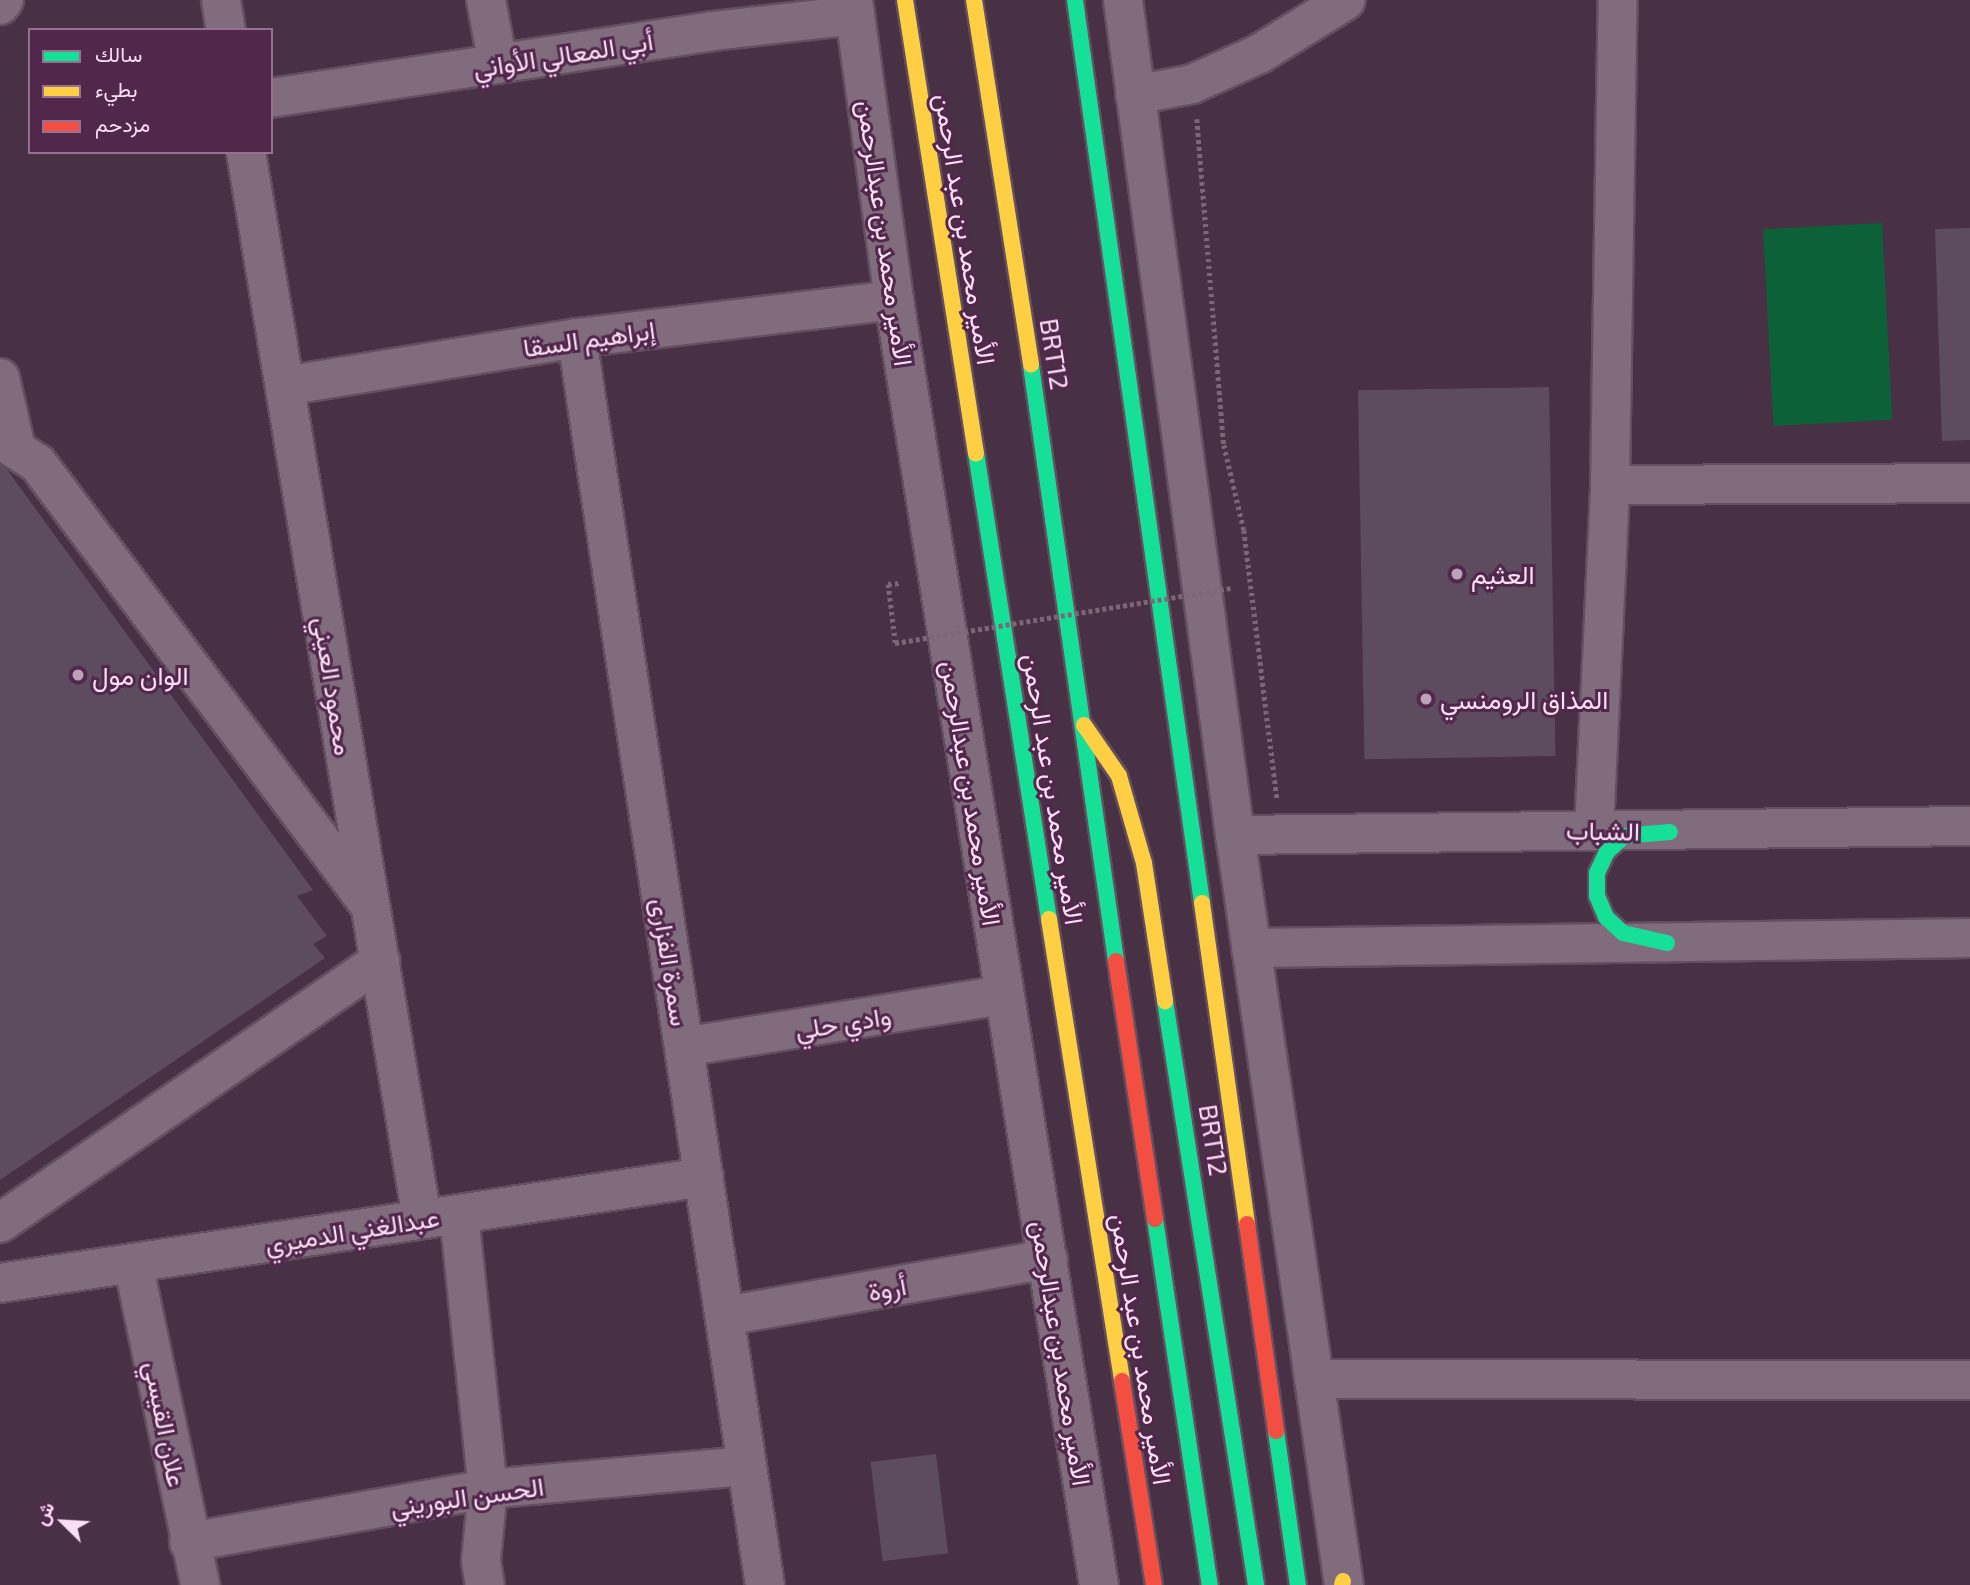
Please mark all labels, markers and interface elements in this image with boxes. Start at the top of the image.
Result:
street label: أبي المعالي الأواني [471,24,655,84]
legend [28,28,273,154]
text: سالك [95,41,142,66]
text: بطيء [95,76,138,101]
street label: الأمير محمد بن عبد الرحمن [929,91,1003,367]
street label: الأمير محمد بن عبدالرحمن [852,98,920,368]
text: مزدحم [95,111,150,136]
street label: إبراهيم السقا [521,313,657,363]
street label: BRT12 [1034,316,1076,392]
place label: العثيم [1471,558,1535,590]
marker: العثيم [1449,566,1465,582]
street label: محمود العيني [308,615,360,757]
street label: الأمير محمد بن عبد الرحمن [1017,651,1091,927]
street label: الأمير محمد بن عبدالرحمن [936,658,1008,928]
place label: الوان مول [92,659,189,691]
marker: الوان مول [70,667,86,683]
place label: المذاق الرومنسي [1440,683,1608,715]
marker: المذاق الرومنسي [1418,691,1434,707]
street label: الشباب [1566,814,1640,846]
street label: سمرة الفزارى [645,896,697,1028]
street label: وادي حلي [793,999,893,1045]
street label: BRT12 [1193,1102,1235,1178]
street label: عبدالغني الدميري [263,1201,441,1259]
street label: الأمير محمد بن عبد الرحمن [1105,1211,1179,1487]
street label: الأمير محمد بن عبدالرحمن [1026,1218,1098,1488]
street label: أروة [865,1269,909,1307]
street label: علان القيسي [139,1359,193,1489]
street label: الحسن البوريني [388,1470,546,1522]
north arrow [28,1487,98,1557]
text: ش [28,1498,59,1528]

